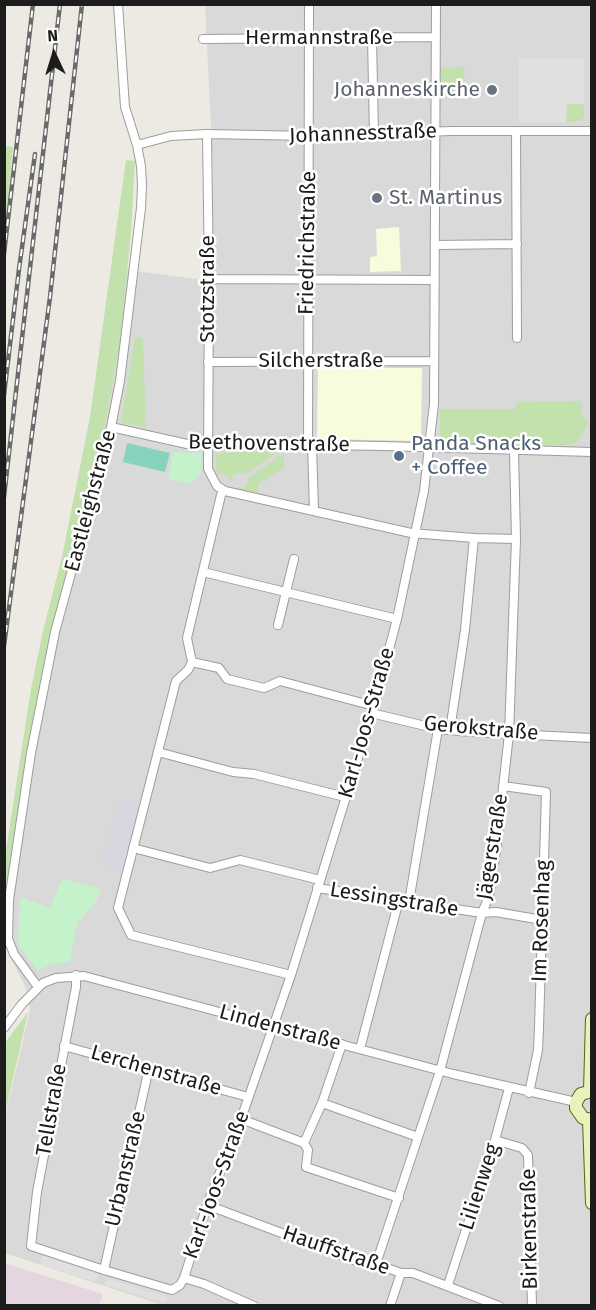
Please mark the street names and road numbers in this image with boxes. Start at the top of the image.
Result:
street label: Hermannstraße [245,25,393,51]
street label: Johannesstraße [289,119,437,149]
street label: Friedrichstraße [294,171,322,315]
street label: Stotzstraße [195,235,221,343]
street label: Silcherstraße [258,348,384,374]
street label: Eastleighstraße [60,427,122,575]
street label: Beethovenstraße [188,430,350,458]
street label: Karl-Joos-Straße [333,645,401,801]
street label: Gerokstraße [423,711,539,747]
street label: Jägerstraße [472,792,514,902]
street label: Im Rosenhag [527,859,557,983]
street label: Lessingstraße [328,877,460,923]
street label: Lindenstraße [216,1000,344,1056]
street label: Lerchenstraße [88,1040,224,1102]
street label: Tellstraße [31,1062,73,1158]
street label: Karl-Joos-Straße [179,1107,255,1263]
street label: Urbanstraße [100,1109,152,1229]
street label: Lilienweg [454,1140,506,1234]
street label: Birkenstraße [516,1168,544,1290]
street label: Hauffstraße [279,1221,393,1281]

